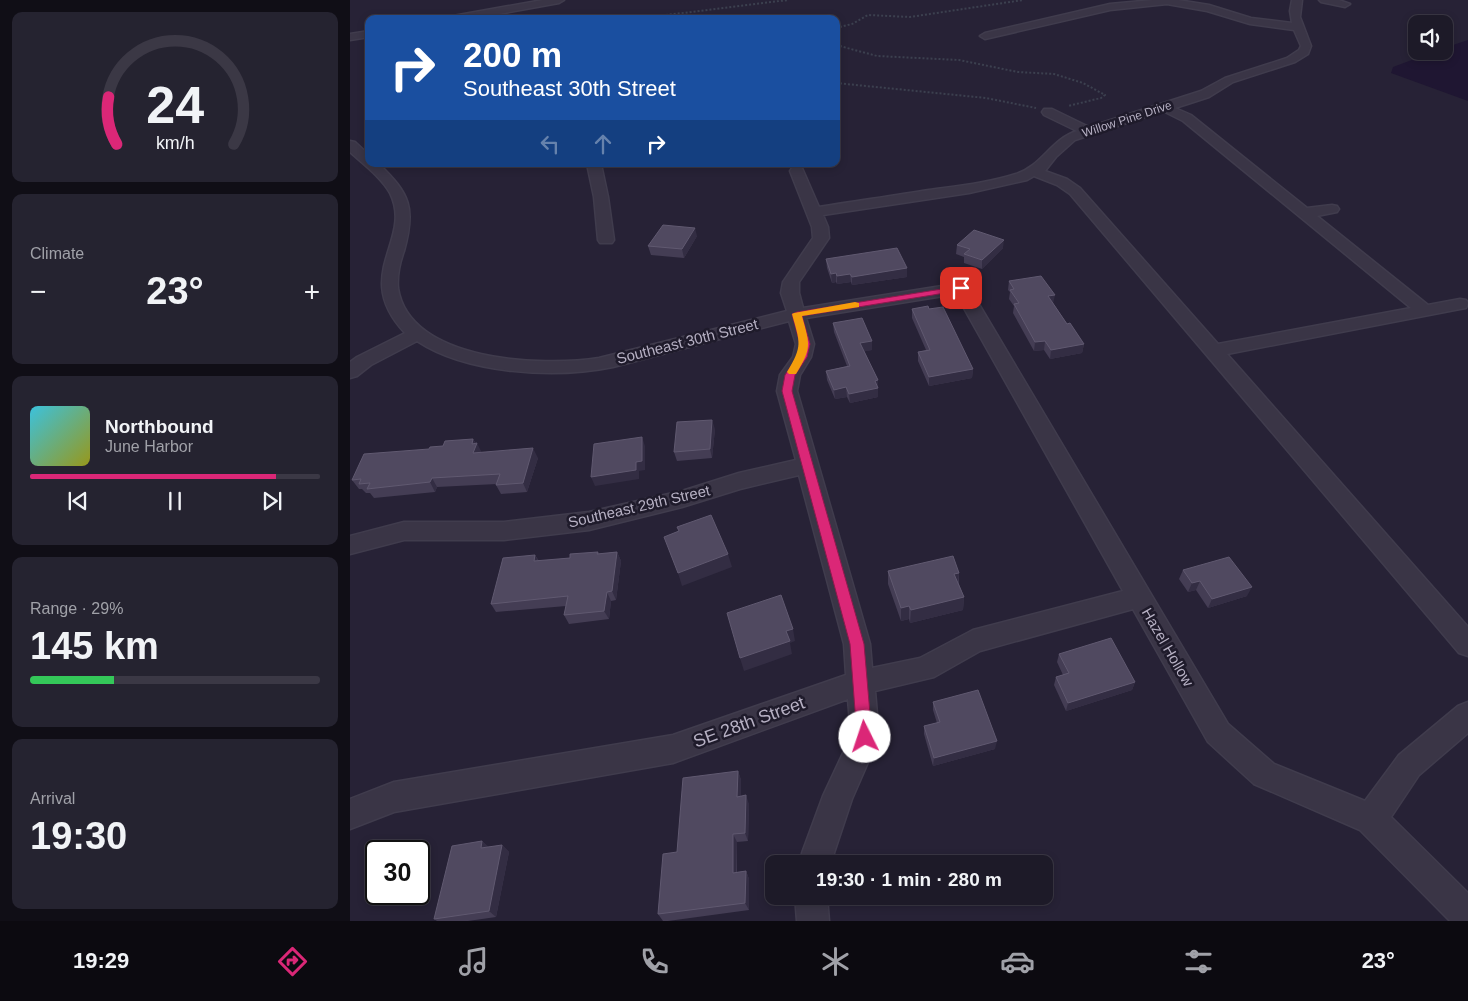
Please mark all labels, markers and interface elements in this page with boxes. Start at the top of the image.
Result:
map controls [1408,15,1453,60]
button: sound [1408,15,1453,60]
icon: right [380,35,445,100]
text: 200 m [463,35,562,74]
text: 24 [146,76,204,134]
text: Southeast 30th Street [463,76,676,101]
street label: Willow Pine Drive [1080,98,1174,140]
icon: left [536,130,564,158]
icon: ahead [589,130,617,158]
icon: right [642,130,670,158]
text: km/h [156,133,194,153]
text: Climate [30,245,84,262]
pin [940,267,982,309]
text: 23° [146,270,204,312]
icon: arrive [947,274,975,302]
text: − [30,276,46,307]
text: + [304,276,320,307]
street label: Southeast 30th Street [615,315,760,367]
text: Northbound [105,416,214,437]
text: June Harbor [105,438,193,455]
street label: Southeast 29th Street [566,481,712,531]
icon: previous [64,487,92,515]
icon: pause [161,487,189,515]
icon: next [258,487,286,515]
text: Range · 29% [30,600,123,617]
street label: Hazel Hollow [1139,605,1197,689]
text: 145 km [30,625,159,667]
street label: SE 28th Street [691,693,807,751]
position arrow [838,710,890,762]
text: Arrival [30,790,75,807]
text: 19:30 [30,815,127,857]
speed limit sign: 30 [365,840,430,905]
text: 19:30 · 1 min · 280 m [816,869,1002,890]
icon: directions [275,944,310,979]
icon: music [456,944,491,979]
icon: phone [637,944,672,979]
icon: climate [818,944,853,979]
icon: car [1000,944,1035,979]
icon: filters [1181,944,1216,979]
text: 19:29 [73,948,129,973]
text: 23° [1362,948,1395,973]

